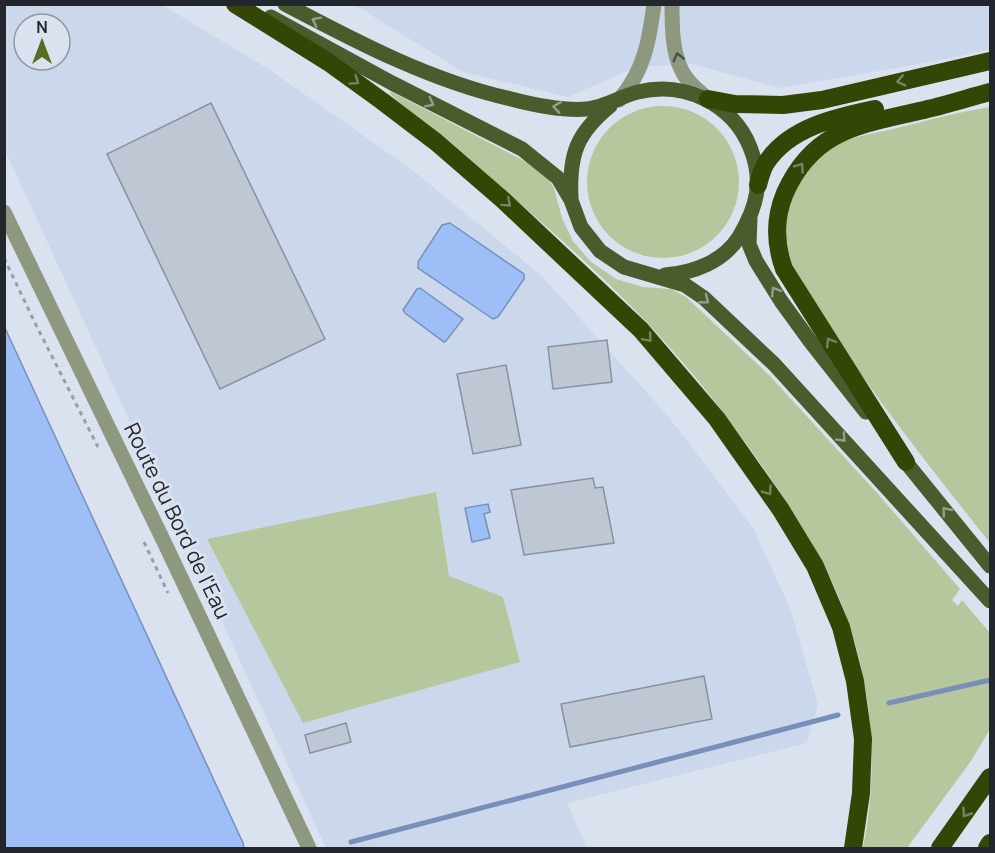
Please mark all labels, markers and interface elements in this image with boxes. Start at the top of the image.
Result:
north arrow [12,12,72,72]
text: N [36,16,48,38]
one-way arrow [311,16,322,28]
one-way arrow [672,52,685,62]
one-way arrow [349,74,360,85]
one-way arrow [896,74,906,87]
one-way arrow [423,95,434,107]
one-way arrow [553,101,562,113]
one-way arrow [793,163,804,174]
one-way arrow [500,196,511,207]
one-way arrow [770,287,782,297]
one-way arrow [698,292,709,303]
one-way arrow [641,331,652,342]
one-way arrow [826,338,838,348]
street label: Route du Bord de l'Eau [118,418,238,623]
one-way arrow [835,431,846,441]
one-way arrow [761,485,772,496]
one-way arrow [942,507,953,518]
one-way arrow [962,807,973,818]

